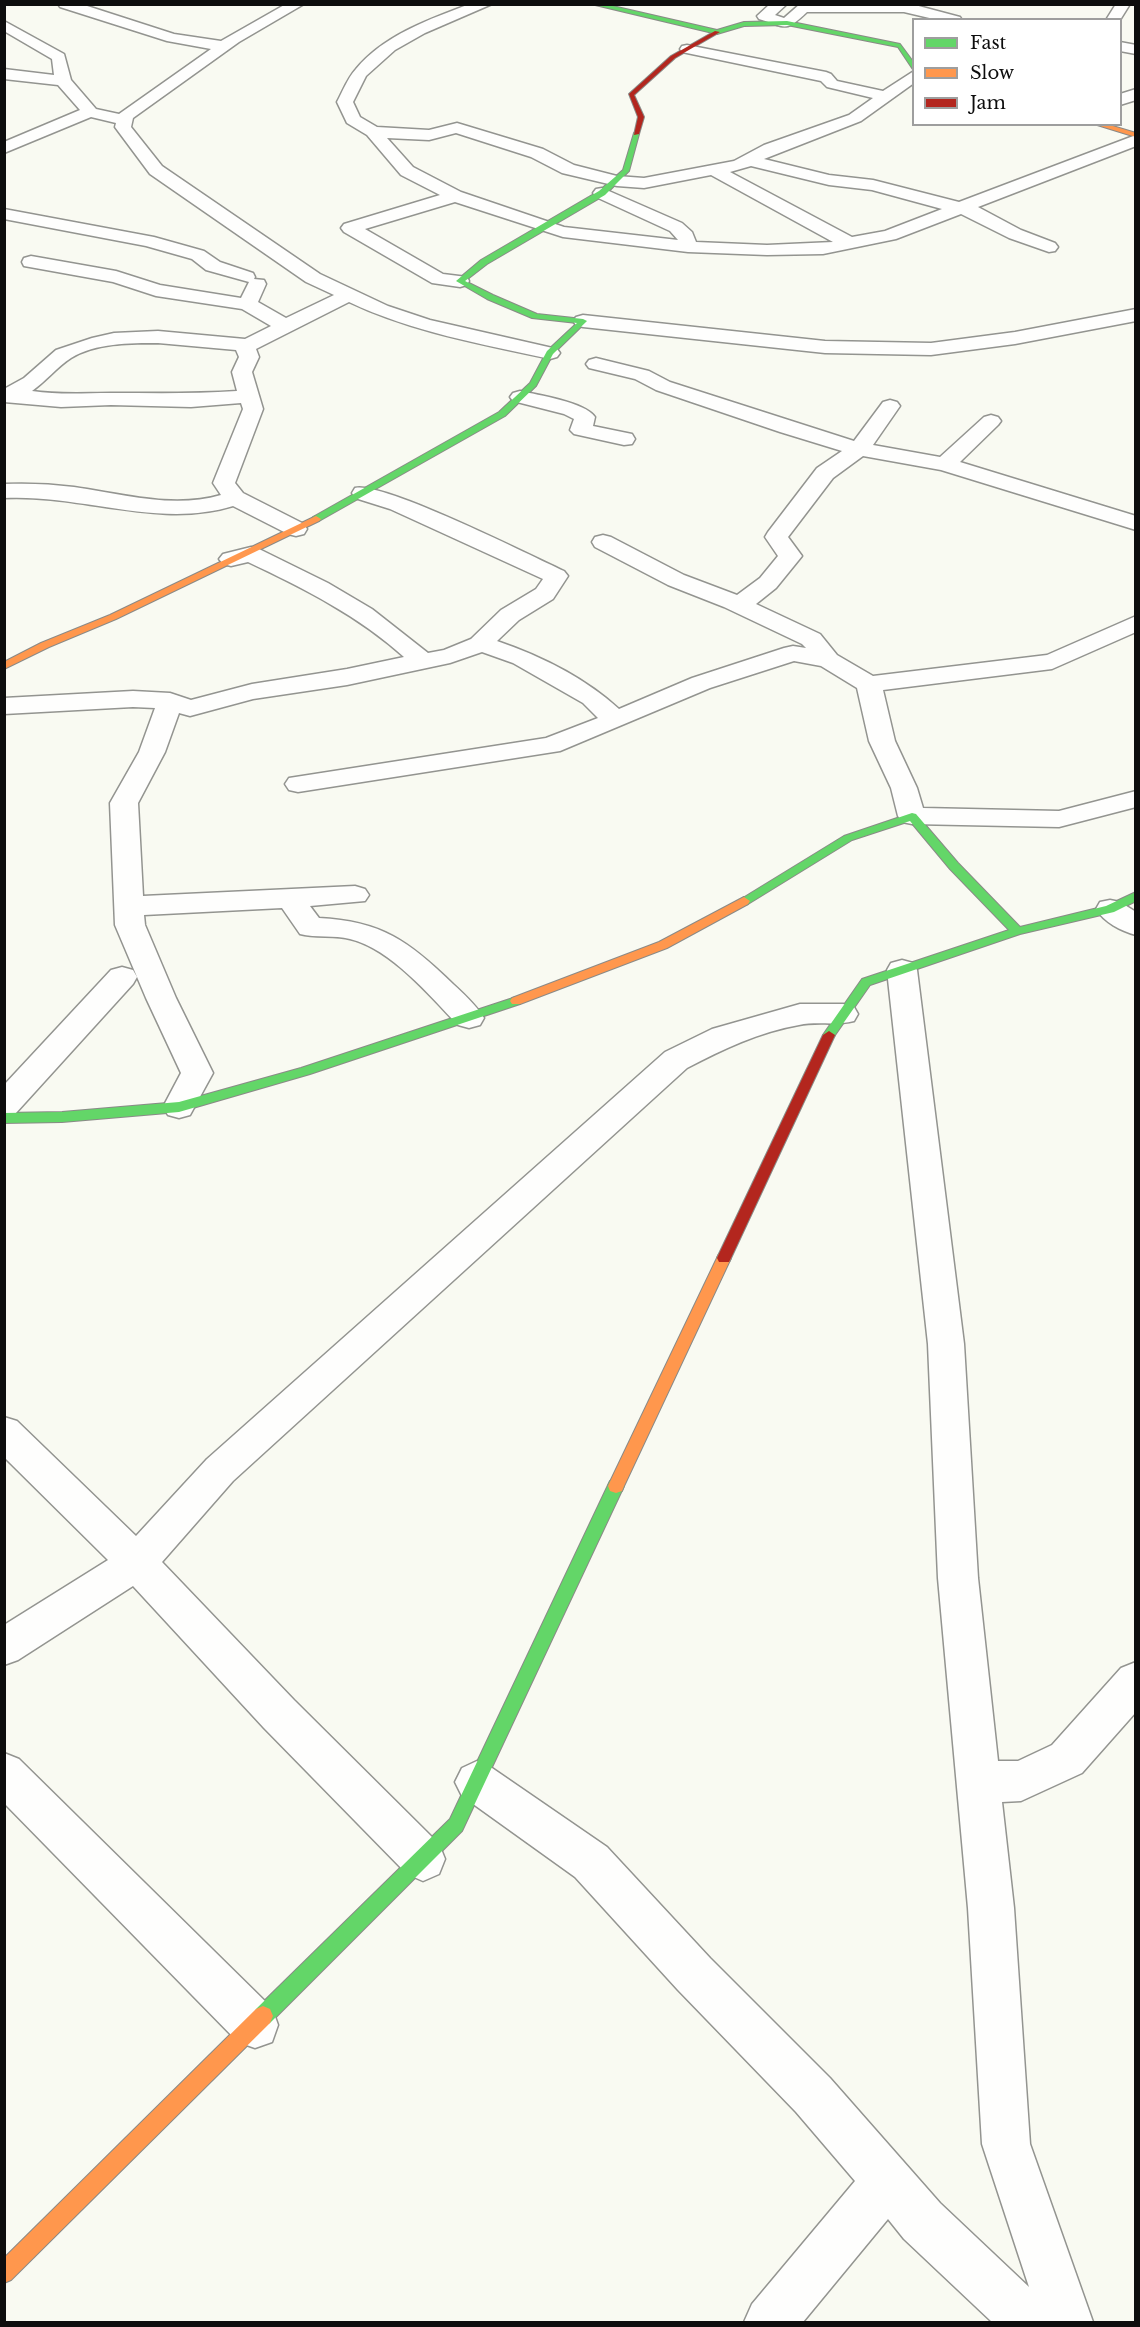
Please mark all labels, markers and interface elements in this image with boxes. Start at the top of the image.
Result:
legend [912,18,1122,126]
text: Fast [970,32,1006,54]
text: Slow [970,62,1014,84]
text: Jam [970,92,1006,114]

